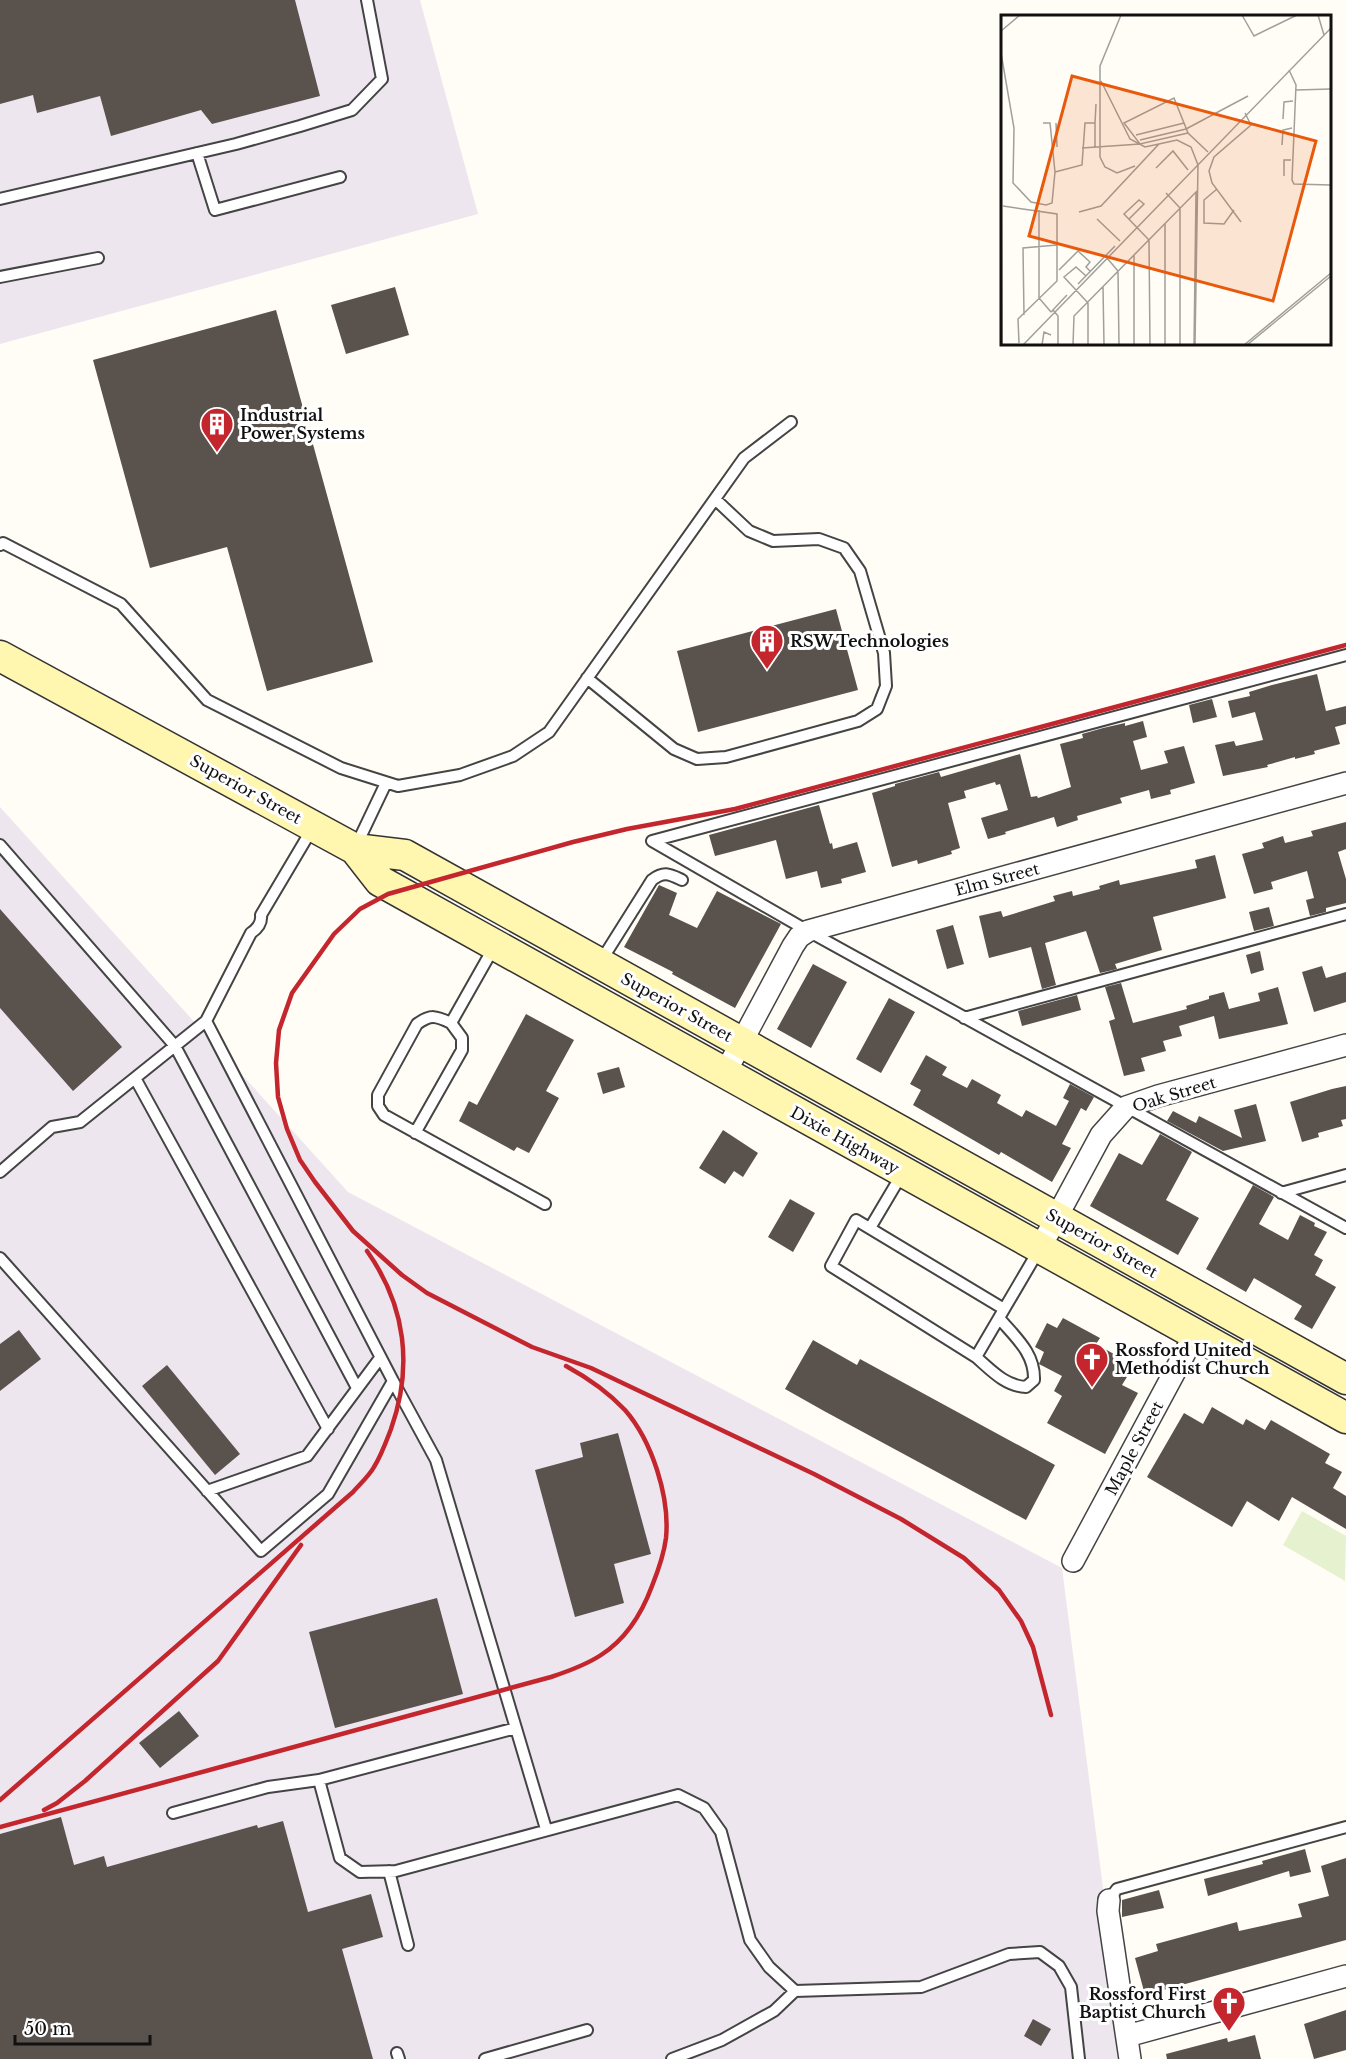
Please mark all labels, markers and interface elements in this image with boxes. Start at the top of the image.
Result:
inset map [1001,15,1331,345]
place label: Industrial Power Systems [240,405,365,443]
building icon: Industrial Power Systems [199,406,235,453]
building icon: RSW Technologies [749,623,785,670]
place label: RSW Technologies [790,631,949,651]
street label: Superior Street [187,750,305,828]
street label: Elm Street [953,858,1041,900]
street label: Superior Street [618,968,736,1046]
street label: Oak Street [1130,1072,1218,1116]
street label: Dixie Highway [787,1102,904,1179]
street label: Superior Street [1043,1204,1161,1282]
place label: Rossford United Methodist Church [1115,1340,1270,1378]
church icon: Rossford United Methodist Church [1074,1341,1110,1388]
street label: Maple Street [1101,1397,1167,1499]
place label: Rossford First Baptist Church [1079,1984,1207,2022]
church icon: Rossford First Baptist Church [1211,1985,1247,2032]
scale bar [15,2008,150,2046]
text: 50 m [24,2018,72,2040]

